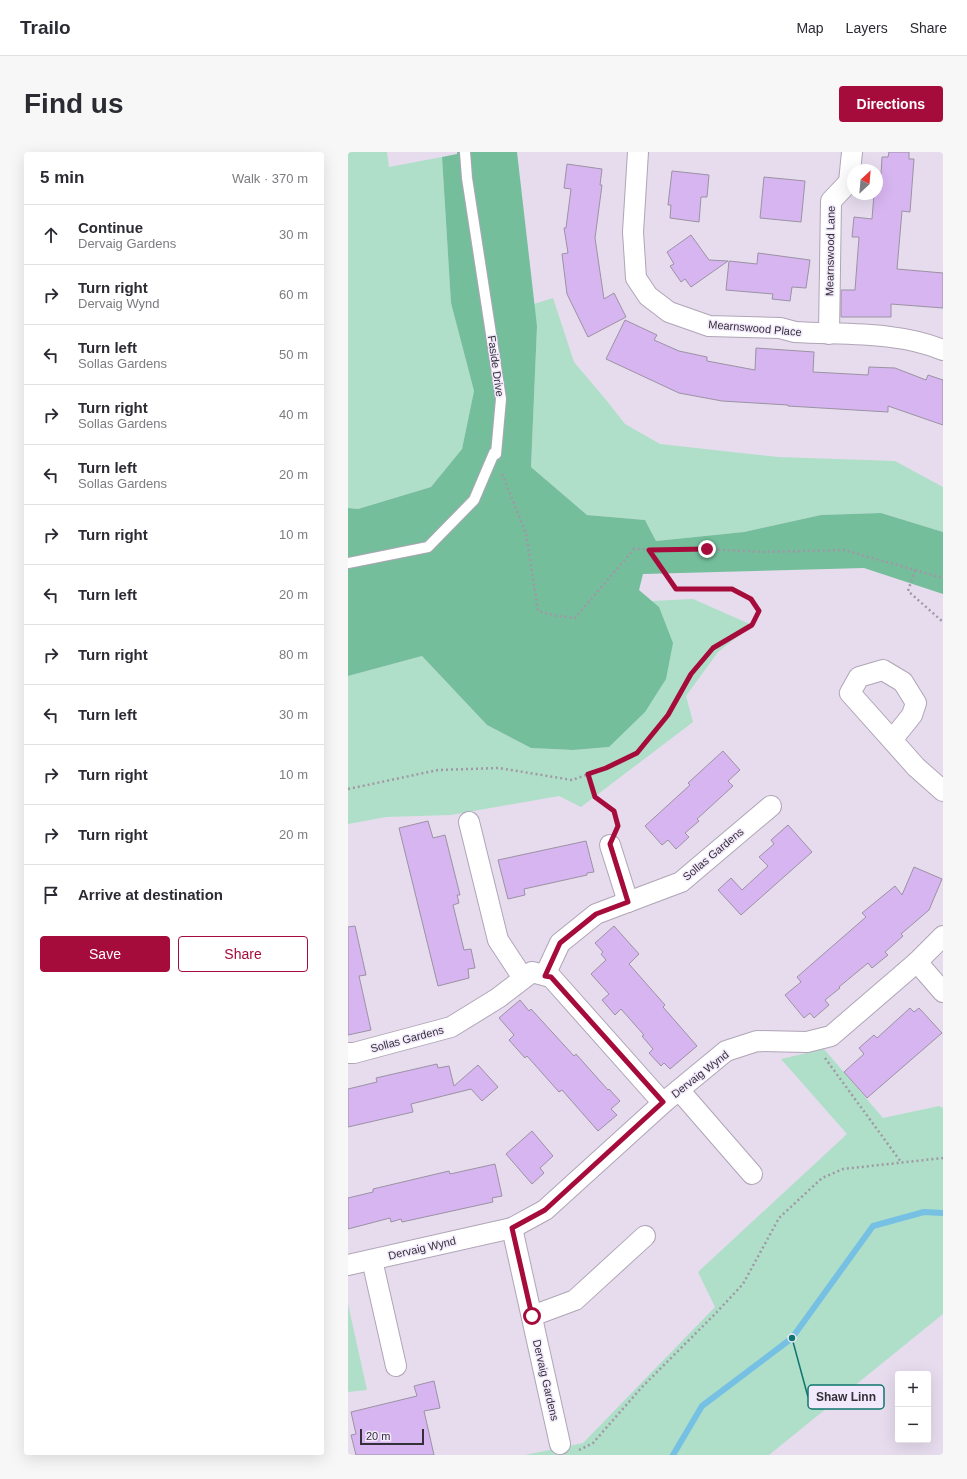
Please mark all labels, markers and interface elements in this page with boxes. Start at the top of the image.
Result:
text: Trailo [20,17,71,38]
text: Map [796,20,824,36]
text: Layers [846,20,888,36]
text: Share [910,20,947,36]
button: Directions [839,86,943,122]
text: Find us [24,88,124,119]
north arrow [847,164,883,200]
text: 5 min [40,168,84,187]
text: Walk · 370 m [232,171,308,186]
street label: Mearnswood Lane [823,206,837,296]
text: Continue [78,219,143,236]
icon: ahead [40,224,62,246]
text: 30 m [279,227,308,242]
text: Dervaig Gardens [78,236,176,251]
text: Turn right [78,279,148,296]
icon: right [40,284,62,306]
text: 60 m [279,287,308,302]
text: Dervaig Wynd [78,296,160,311]
street label: Mearnswood Place [708,318,802,338]
street label: Faside Drive [486,335,506,397]
text: Turn left [78,339,137,356]
icon: left [40,344,62,366]
text: 50 m [279,347,308,362]
text: Sollas Gardens [78,356,167,371]
text: Turn right [78,399,148,416]
icon: right [40,404,62,426]
text: 40 m [279,407,308,422]
text: Sollas Gardens [78,416,167,431]
text: Turn left [78,459,137,476]
icon: left [40,464,62,486]
text: 20 m [279,467,308,482]
text: Sollas Gardens [78,476,167,491]
icon: right [40,524,62,546]
text: Turn right [78,526,148,543]
text: 10 m [279,527,308,542]
route end [698,540,716,558]
icon: left [40,584,62,606]
text: Turn left [78,586,137,603]
text: 20 m [279,587,308,602]
icon: right [40,644,62,666]
text: Turn right [78,646,148,663]
text: 80 m [279,647,308,662]
icon: left [40,704,62,726]
text: Turn left [78,706,137,723]
text: 30 m [279,707,308,722]
icon: right [40,764,62,786]
text: Turn right [78,766,148,783]
text: 10 m [279,767,308,782]
icon: right [40,824,62,846]
street label: Sollas Gardens [680,825,746,883]
text: Turn right [78,826,148,843]
text: 20 m [279,827,308,842]
icon: arrive [40,884,62,906]
text: Arrive at destination [78,886,223,903]
button: Save [40,936,170,972]
button: Share [178,936,308,972]
street label: Sollas Gardens [369,1023,445,1055]
street label: Dervaig Wynd [669,1048,731,1100]
street label: Dervaig Wynd [387,1234,457,1262]
route start [523,1307,541,1325]
street label: Dervaig Gardens [531,1338,561,1422]
map controls [895,1371,931,1443]
button: + [895,1371,931,1407]
callout: Shaw Linn [808,1385,884,1409]
text: Shaw Linn [816,1390,876,1404]
button: − [895,1407,931,1443]
scale bar [360,1427,424,1446]
text: 20 m [366,1430,390,1442]

